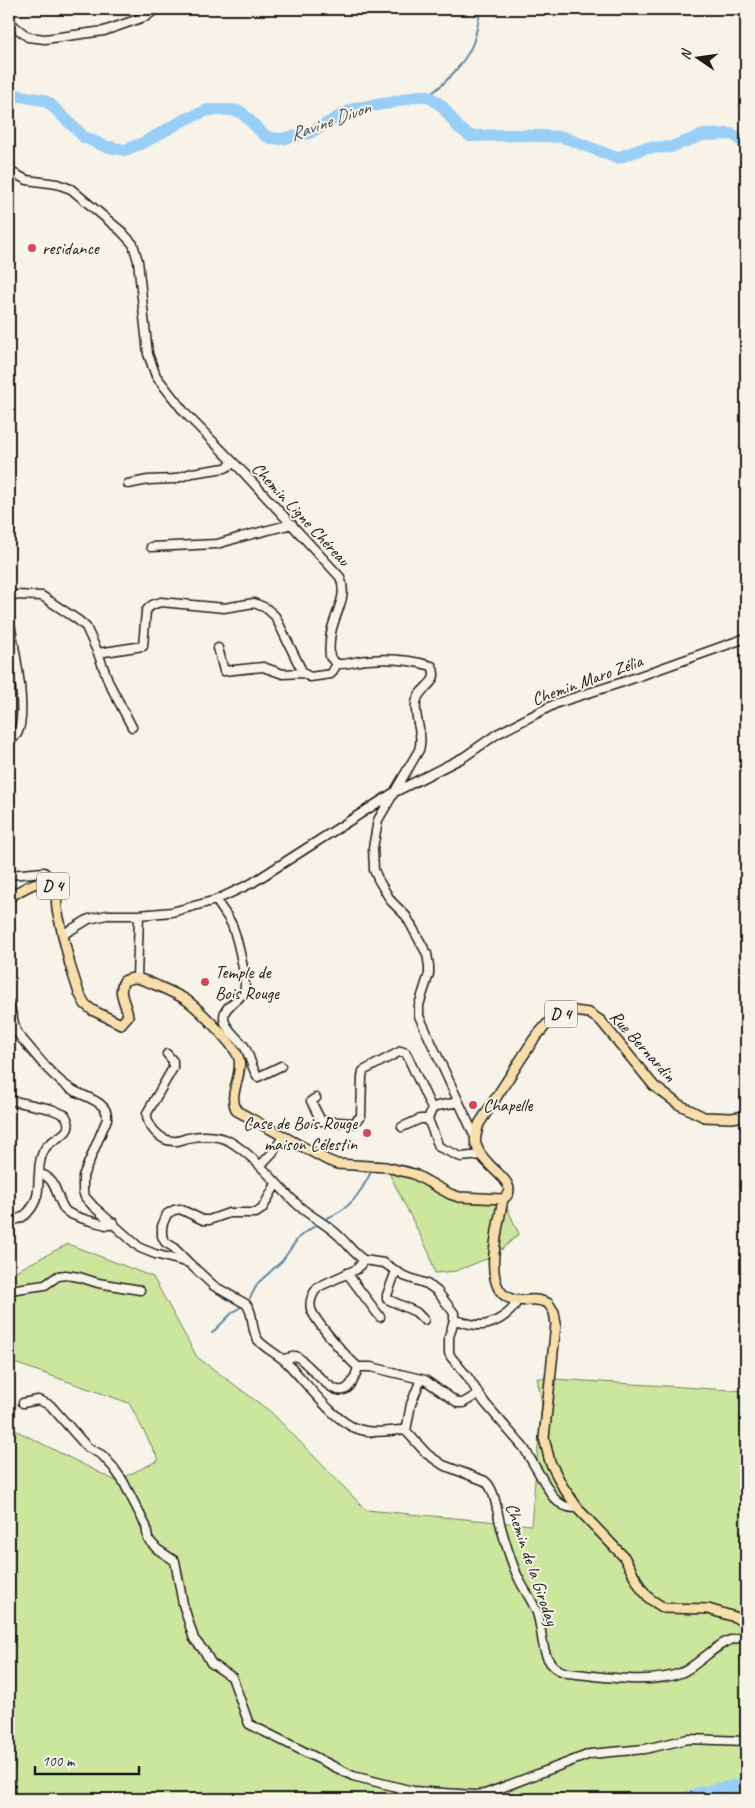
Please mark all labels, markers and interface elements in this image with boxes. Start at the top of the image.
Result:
north arrow [672,32,722,82]
text: N [677,47,696,61]
water label: Ravine Divon [287,95,375,147]
place label: residance [42,237,100,259]
marker: residance [26,242,38,254]
street label: Chemin Ligne Chéreau [247,457,356,572]
street label: Chemin Maro Zélia [529,649,647,710]
road number: D 4 [37,872,69,899]
place label: Temple de Bois Rouge [215,961,280,1004]
marker: Temple de Bois Rouge [199,976,211,988]
road number: D 4 [545,1001,577,1028]
street label: Rue Bernardin [605,1006,681,1087]
place label: Chapelle [483,1094,533,1116]
marker: Chapelle [467,1099,479,1111]
place label: Case de Bois Rouge maison Célestin [243,1112,358,1155]
marker: Case de Bois Rouge maison Célestin [361,1127,373,1139]
street label: Chemin de la Giroday [501,1500,564,1630]
scale bar [35,1743,139,1775]
text: 100 m [42,1752,76,1771]

